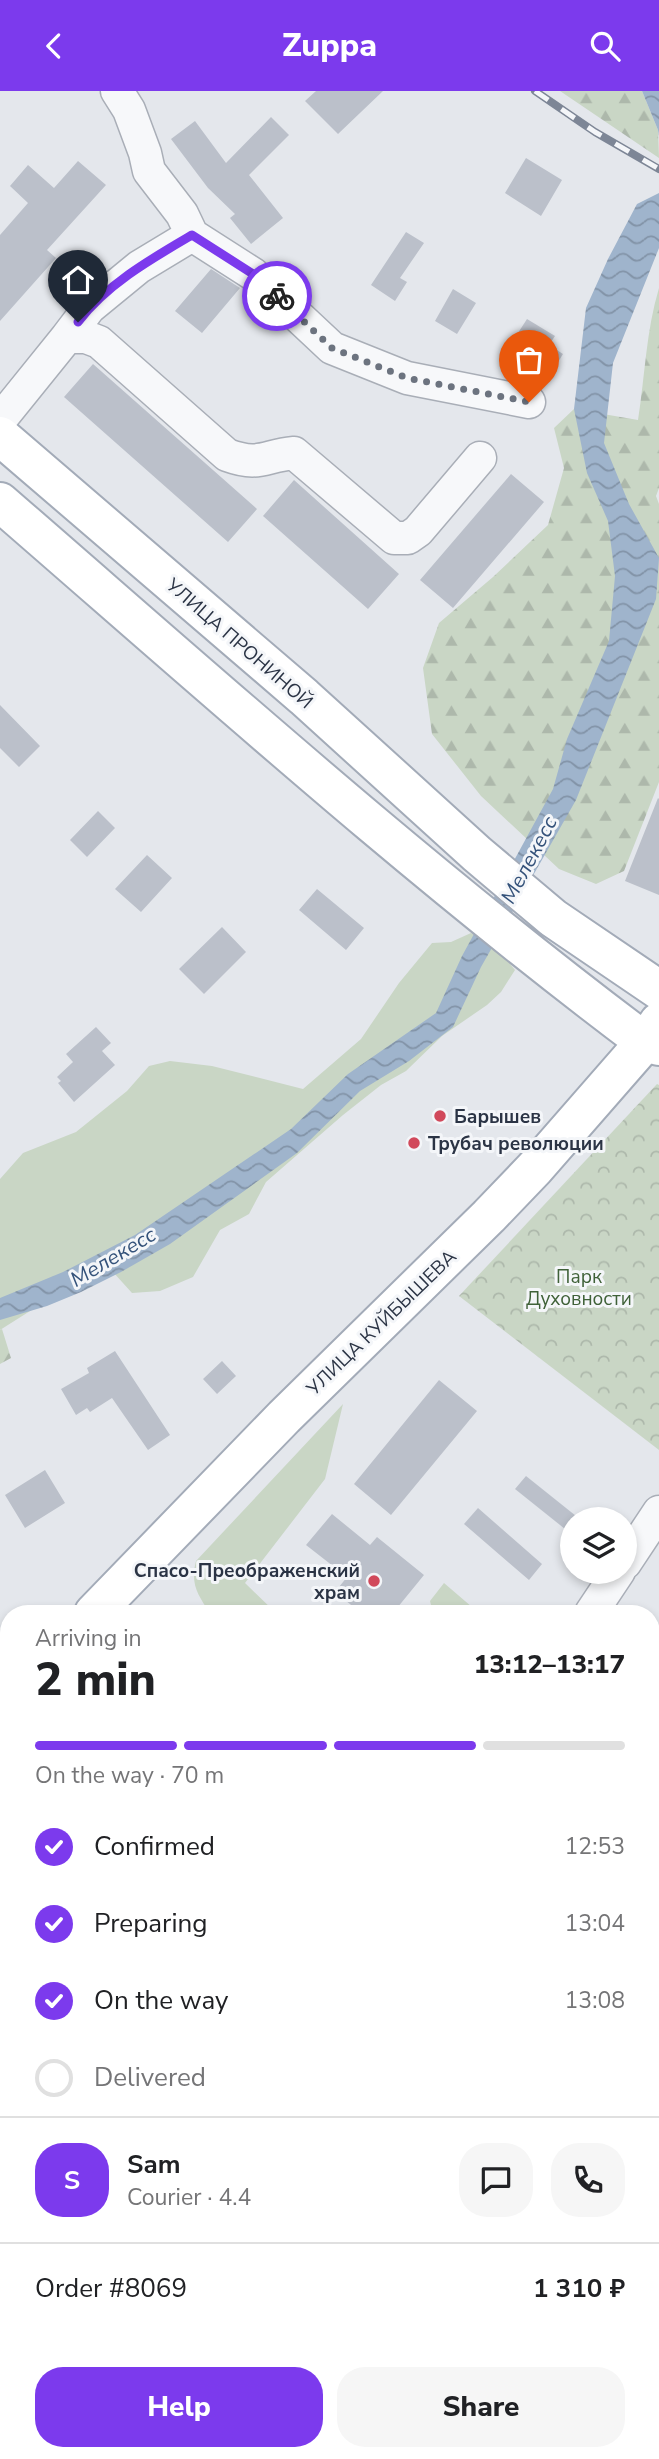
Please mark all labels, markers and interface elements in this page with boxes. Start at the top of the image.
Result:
text: Zuppa [282,24,377,67]
icon: back [35,27,73,65]
icon: search [586,27,624,65]
pin [48,250,108,322]
icon: home [59,261,97,299]
courier [242,261,312,331]
icon: bike [258,277,296,315]
pin [499,330,559,402]
icon: bag [510,341,548,379]
street label: УЛИЦА ПРОНИНОЙ [160,572,318,715]
water label: Мелекесс [494,811,564,909]
place label: Барышев [454,1104,541,1130]
marker: Барышев [432,1108,448,1124]
place label: Трубач революции [428,1131,604,1157]
marker: Трубач революции [406,1135,422,1151]
water label: Мелекесс [65,1220,161,1293]
street label: УЛИЦА КУЙБЫШЕВА [300,1244,462,1402]
park label: Парк Духовности [526,1264,632,1312]
map controls [560,1507,637,1584]
button: layers [560,1507,637,1584]
place label: Спасо-Преображенский храм [134,1558,360,1606]
marker: Спасо-Преображенский храм [366,1573,382,1589]
text: Arriving in [35,1623,142,1654]
text: 13:12–13:17 [474,1647,625,1682]
text: 2 min [35,1648,156,1711]
text: On the way · 70 m [35,1760,224,1791]
icon: check [35,1828,73,1866]
text: Confirmed [94,1829,215,1864]
text: 12:53 [565,1831,625,1862]
icon: check [35,1905,73,1943]
text: Preparing [94,1906,207,1941]
text: 13:04 [565,1908,625,1939]
icon: check [35,1982,73,2020]
text: On the way [94,1983,228,2018]
text: 13:08 [565,1985,625,2016]
text: Delivered [94,2060,206,2095]
button: chat [459,2143,533,2217]
button: phone [551,2143,625,2217]
text: Sam [127,2147,180,2182]
text: S [64,2163,80,2198]
text: Courier · 4.4 [127,2182,251,2213]
text: Order #8069 [35,2271,187,2306]
text: 1 310 ₽ [533,2271,625,2306]
button: Help [35,2367,323,2447]
button: Share [337,2367,625,2447]

